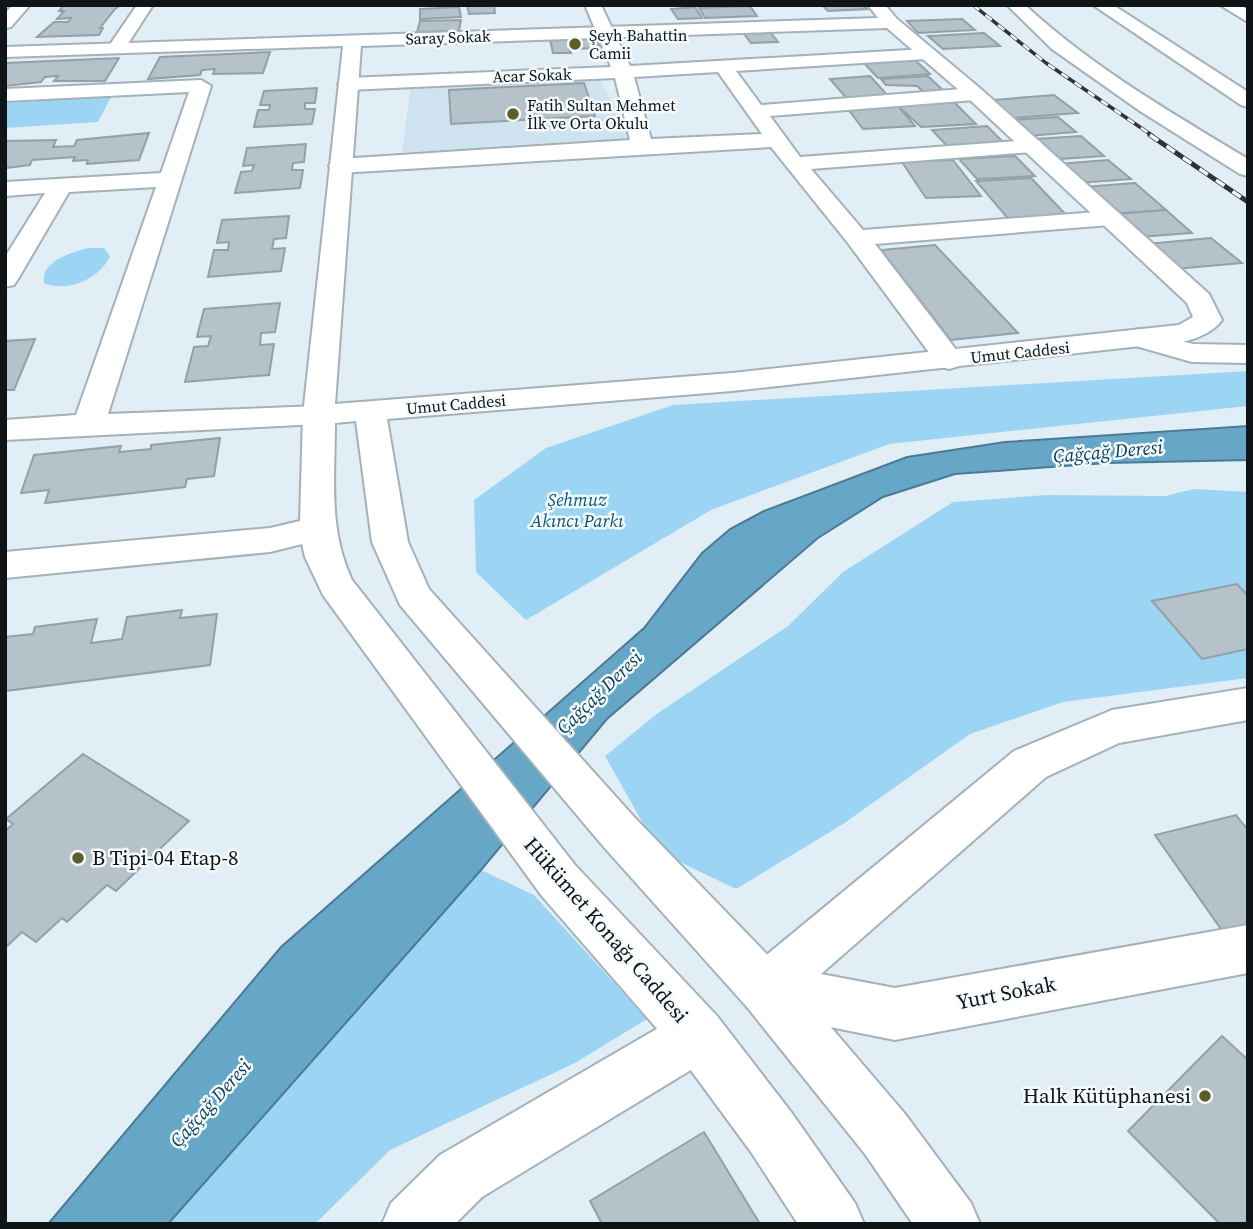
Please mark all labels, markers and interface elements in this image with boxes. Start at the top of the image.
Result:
place label: Şeyh Bahattin Camii [589,24,688,64]
street label: Saray Sokak [405,25,491,49]
marker: Şeyh Bahattin Camii [567,36,583,52]
street label: Acar Sokak [492,63,572,87]
place label: Fatih Sultan Mehmet İlk ve Orta Okulu [527,94,676,134]
marker: Fatih Sultan Mehmet İlk ve Orta Okulu [505,106,521,122]
street label: Umut Caddesi [969,336,1071,368]
street label: Umut Caddesi [405,389,507,419]
water label: Çağçağ Deresi [1052,433,1164,469]
park label: Şehmuz Akıncı Parkı [530,487,624,533]
water label: Çağçağ Deresi [550,644,648,740]
street label: Hükümet Konağı Caddesi [517,830,695,1029]
place label: B Tipi-04 Etap-8 [92,843,239,872]
marker: B Tipi-04 Etap-8 [70,850,86,866]
street label: Yurt Sokak [954,969,1059,1016]
water label: Çağçağ Deresi [164,1053,257,1153]
place label: Halk Kütüphanesi [1023,1081,1191,1110]
marker: Halk Kütüphanesi [1197,1088,1213,1104]

